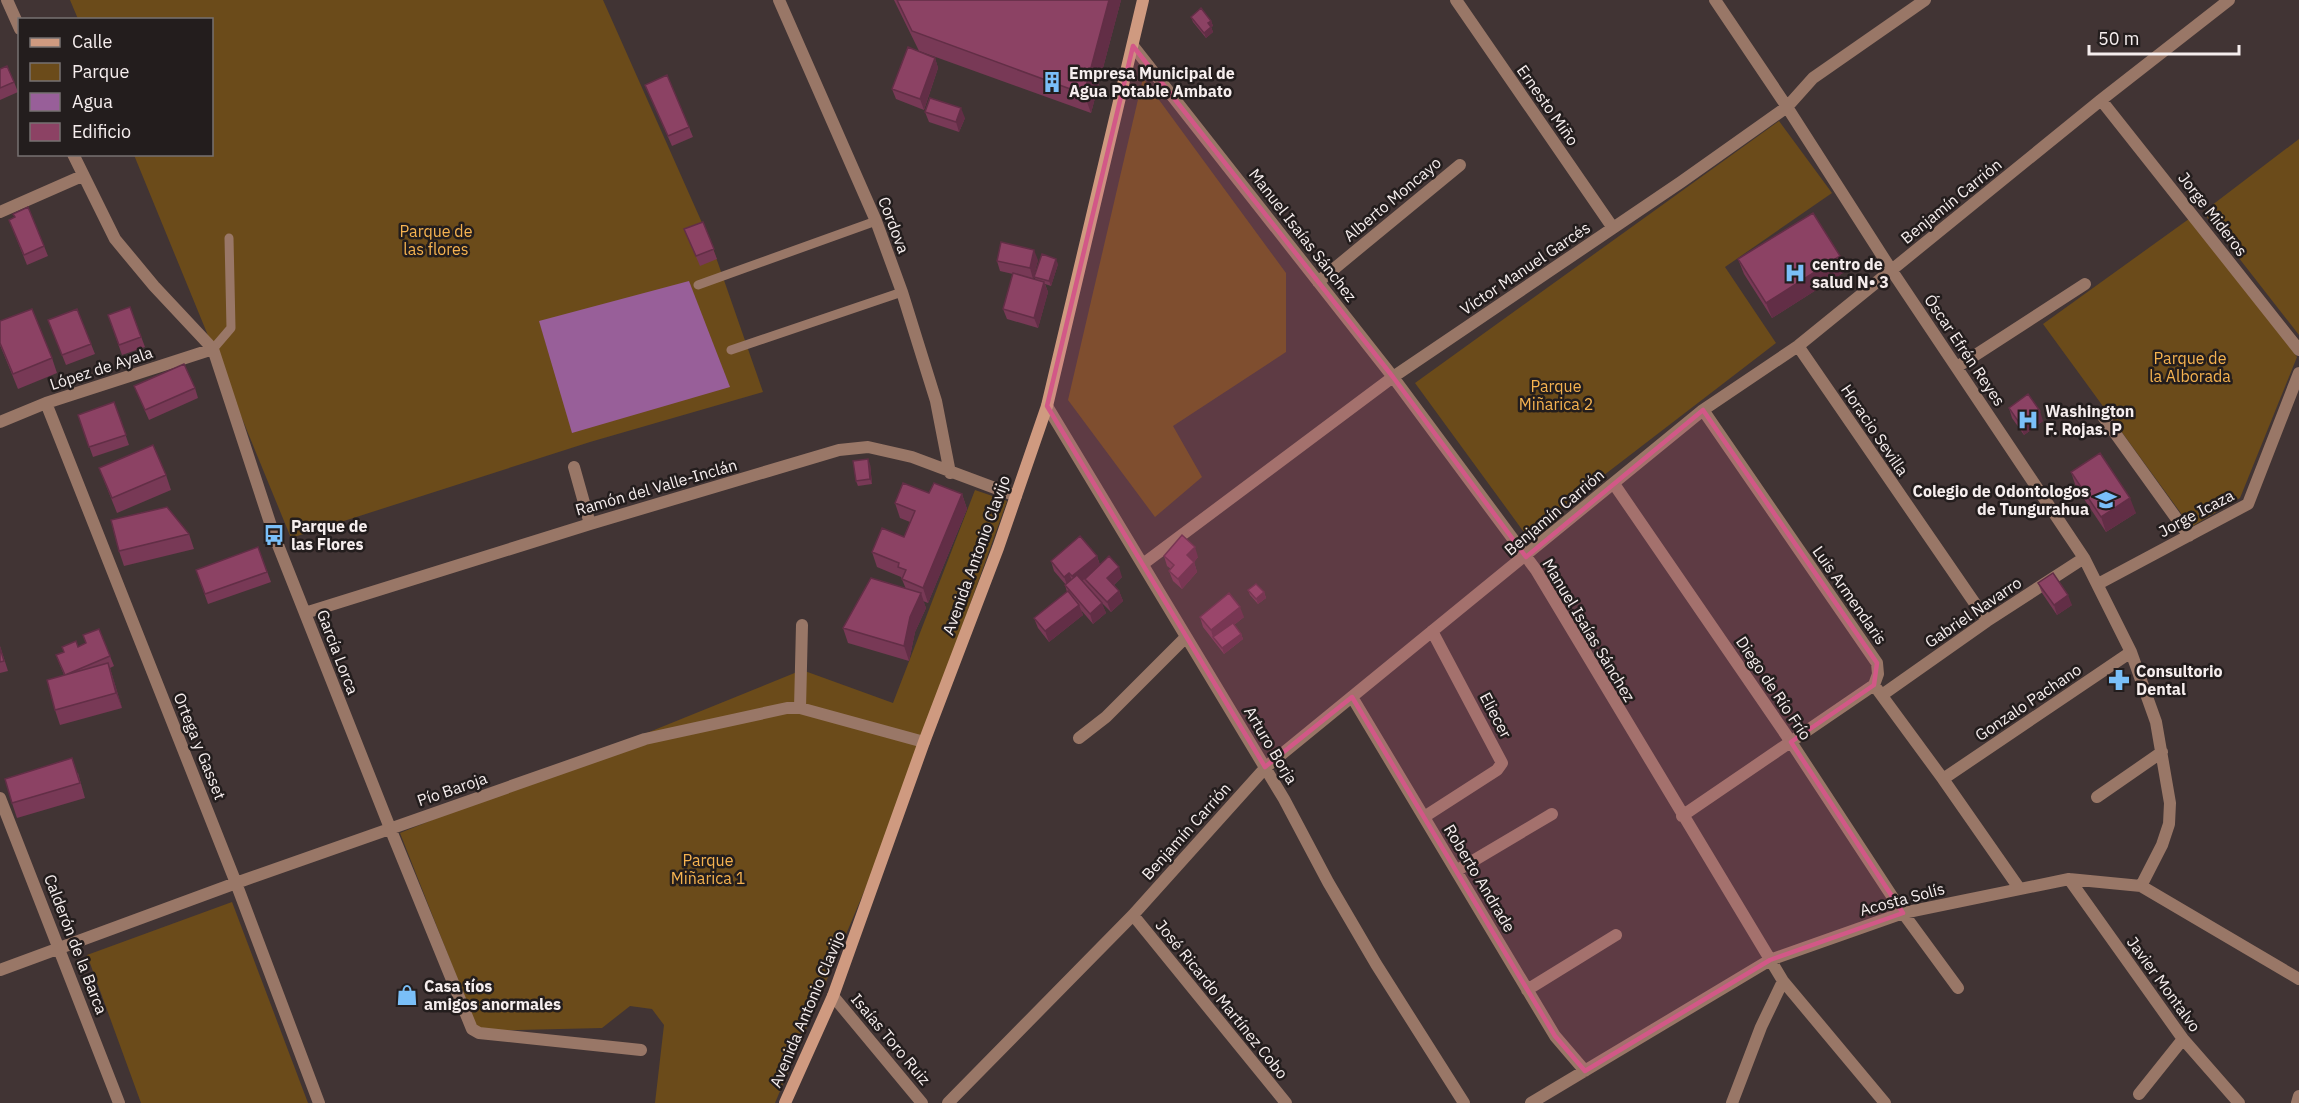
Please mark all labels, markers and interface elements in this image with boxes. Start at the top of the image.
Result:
legend [18,18,213,156]
scale bar [2089,18,2239,56]
text: 50 m [2098,27,2140,50]
text: Calle [72,30,112,53]
text: Parque [72,60,130,83]
street label: Ernesto Miño [1513,61,1583,149]
place label: Empresa Municipal de Agua Potable Ambato [1069,63,1235,101]
building icon: Empresa Municipal de Agua Potable Ambato [1040,70,1064,94]
text: Agua [72,90,113,113]
text: Edificio [72,120,131,143]
street label: Alberto Moncayo [1339,152,1445,246]
street label: Benjamín Carrión [1897,154,2005,248]
street label: Manuel Isaías Sánchez [1245,164,1361,306]
street label: Jorge Mideros [2174,168,2252,260]
street label: Cordova [874,194,914,257]
street label: Víctor Manuel Garcés [1456,217,1594,319]
park label: Parque de las flores [400,221,473,259]
place label: centro de salud N• 3 [1812,254,1889,292]
hospital icon: centro de salud N• 3 [1783,261,1807,285]
street label: Óscar Efrén Reyes [1920,290,2011,410]
street label: López de Ayala [47,342,155,394]
park label: Parque de la Alborada [2149,348,2231,386]
park label: Parque Miñarica 2 [1519,376,1593,414]
street label: Horacio Sevilla [1837,380,1913,480]
place label: Washington F. Rojas. P [2045,401,2134,439]
hospital icon: Washington F. Rojas. P [2016,408,2040,432]
street label: Ramón del Valle-Inclán [573,454,739,520]
street label: Benjamín Carrión [1500,464,1608,560]
street label: Avenida Antonio Clavijo [938,472,1014,638]
place label: Colegio de Odontologos de Tungurahua [1913,481,2089,519]
street label: Jorge Icaza [2155,485,2237,541]
school or university icon: Colegio de Odontologos de Tungurahua [2094,488,2118,512]
place label: Parque de las Flores [291,516,368,554]
bus stop icon: Parque de las Flores [262,523,286,547]
street label: Luis Armendaris [1809,542,1891,648]
street label: Manuel Isaías Sánchez [1538,555,1640,705]
street label: Gabriel Navarro [1921,572,2025,652]
street label: García Lorca [313,607,363,698]
street label: Diego de Río Frío [1732,632,1816,744]
street label: Gonzalo Pachano [1971,659,2085,745]
place label: Consultorio Dental [2136,661,2223,699]
pharmacy icon: Consultorio Dental [2107,668,2131,692]
street label: Eliecer [1476,689,1516,741]
street label: Ortega y Gasset [169,690,231,802]
street label: Arturo Borja [1240,702,1302,788]
street label: Pío Baroja [414,768,490,810]
street label: Benjamín Carrión [1137,778,1235,884]
street label: Roberto Andrade [1440,820,1520,936]
park label: Parque Miñarica 1 [671,850,745,888]
street label: Calderón de la Barca [40,871,112,1017]
street label: Acosta Solís [1857,878,1947,920]
street label: José Ricardo Martínez Cobo [1152,915,1293,1083]
street label: Avenida Antonio Clavijo [765,928,849,1090]
street label: Javier Montalvo [2123,932,2205,1036]
place label: Casa tíos amigos anormales [424,976,561,1014]
shop icon: Casa tíos amigos anormales [395,983,419,1007]
street label: Isaías Toro Ruiz [847,989,935,1089]

